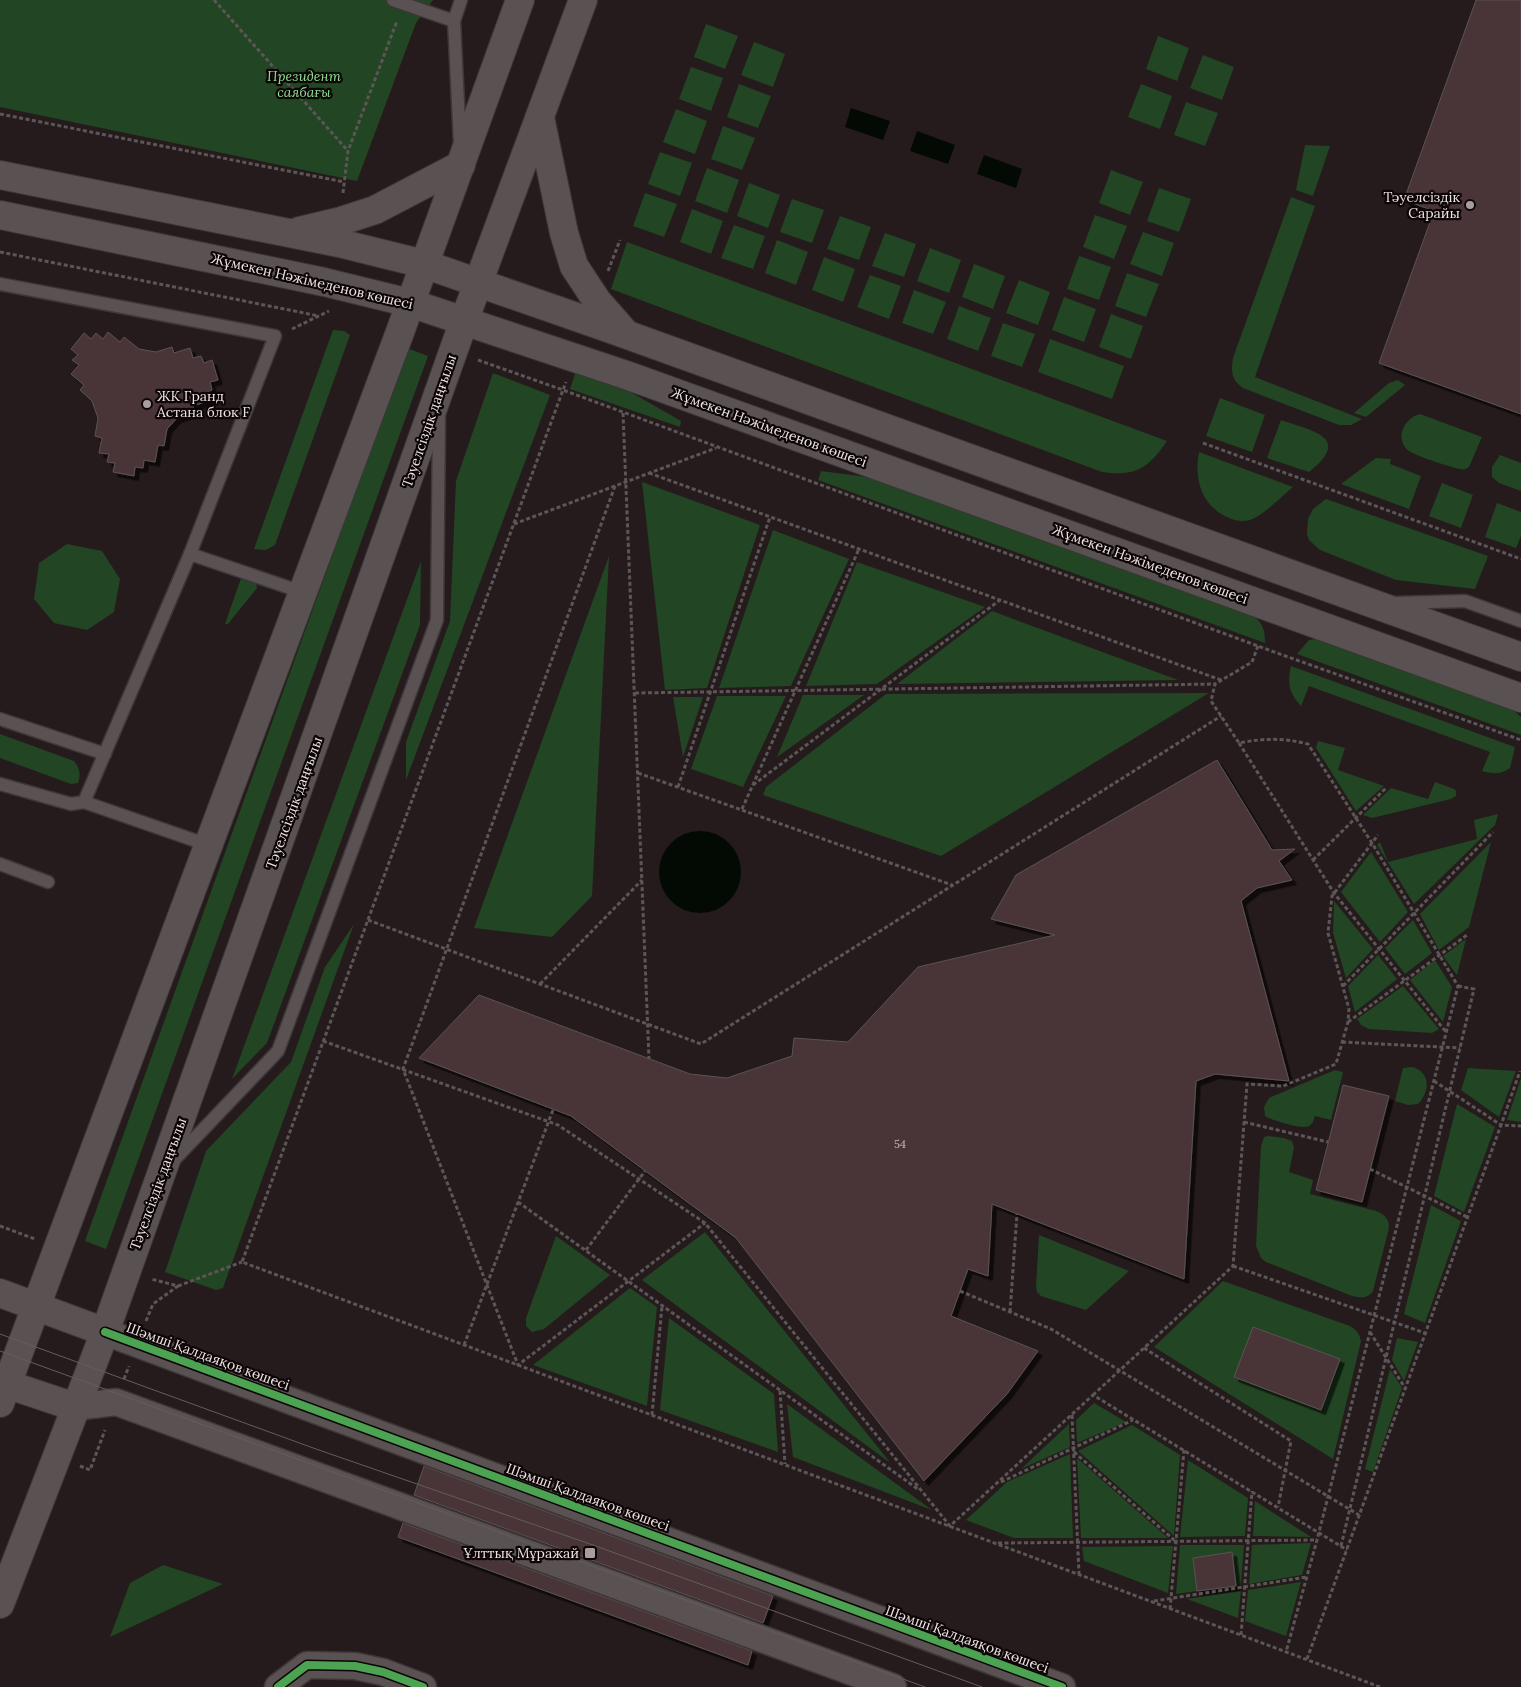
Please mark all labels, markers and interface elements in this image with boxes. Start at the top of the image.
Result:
park label: Президент саябағы [267,67,342,101]
place label: Тәуелсіздік Сарайы [1384,188,1460,222]
marker: Тәуелсіздік Сарайы [1464,199,1476,211]
street label: Жұмекен Нәжімеденов көшесі [209,249,415,313]
street label: Тәуелсіздік даңғылы [398,352,460,490]
street label: Жұмекен Нәжімеденов көшесі [669,383,869,471]
place label: ЖК Гранд Астана блок F [156,387,250,421]
marker: ЖК Гранд Астана блок F [141,398,153,410]
street label: Жұмекен Нәжімеденов көшесі [1050,520,1250,608]
street label: Тәуелсіздік даңғылы [262,734,326,872]
street label: Тәуелсіздік даңғылы [126,1115,190,1253]
house number: 54 [894,1137,906,1151]
street label: Шәмші Қалдаяқов көшесі [124,1318,292,1394]
street label: Шәмші Қалдаяқов көшесі [504,1459,672,1535]
place label: Ұлттық Мұражай [463,1544,579,1562]
marker: Ұлттық Мұражай [583,1546,597,1560]
street label: Шәмші Қалдаяқов көшесі [883,1601,1051,1677]

